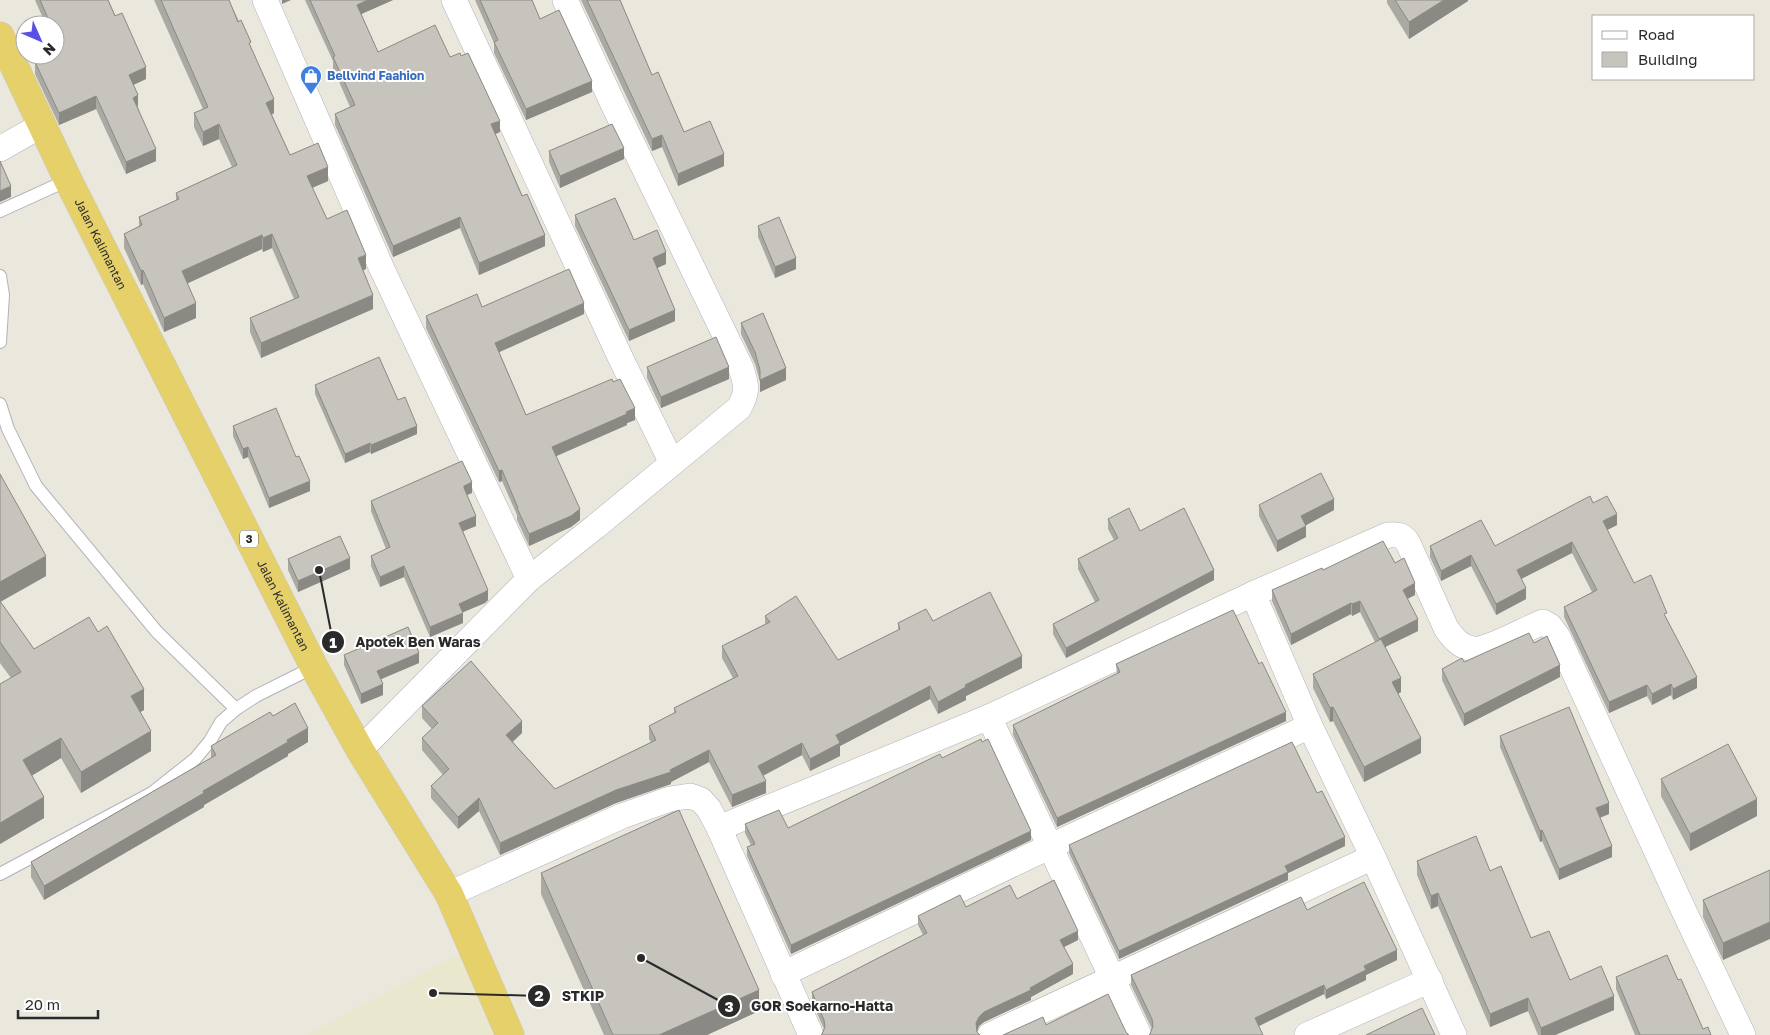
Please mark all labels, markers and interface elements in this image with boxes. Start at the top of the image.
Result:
north arrow [15,15,65,65]
legend [1592,15,1755,80]
text: Road [1638,25,1675,43]
text: N [40,40,59,59]
text: Building [1638,50,1698,68]
shop icon: Bellvind Faahion [299,64,323,95]
place label: Bellvind Faahion [327,68,424,83]
street label: Jalan Kalimantan [72,196,130,292]
road number: 3 [240,530,258,548]
street label: Jalan Kalimantan [254,557,313,653]
callout: Apotek Ben Waras [320,628,490,657]
text: 1 [329,633,337,651]
text: Apotek Ben Waras [355,633,481,650]
callout: STKIP [527,981,614,1010]
text: 2 [534,986,544,1004]
text: STKIP [562,987,604,1004]
scale bar [18,988,98,1020]
callout: GOR Soekarno-Hatta [716,992,903,1021]
text: 20 m [25,995,60,1013]
text: 3 [724,997,734,1015]
text: GOR Soekarno-Hatta [751,997,893,1014]

